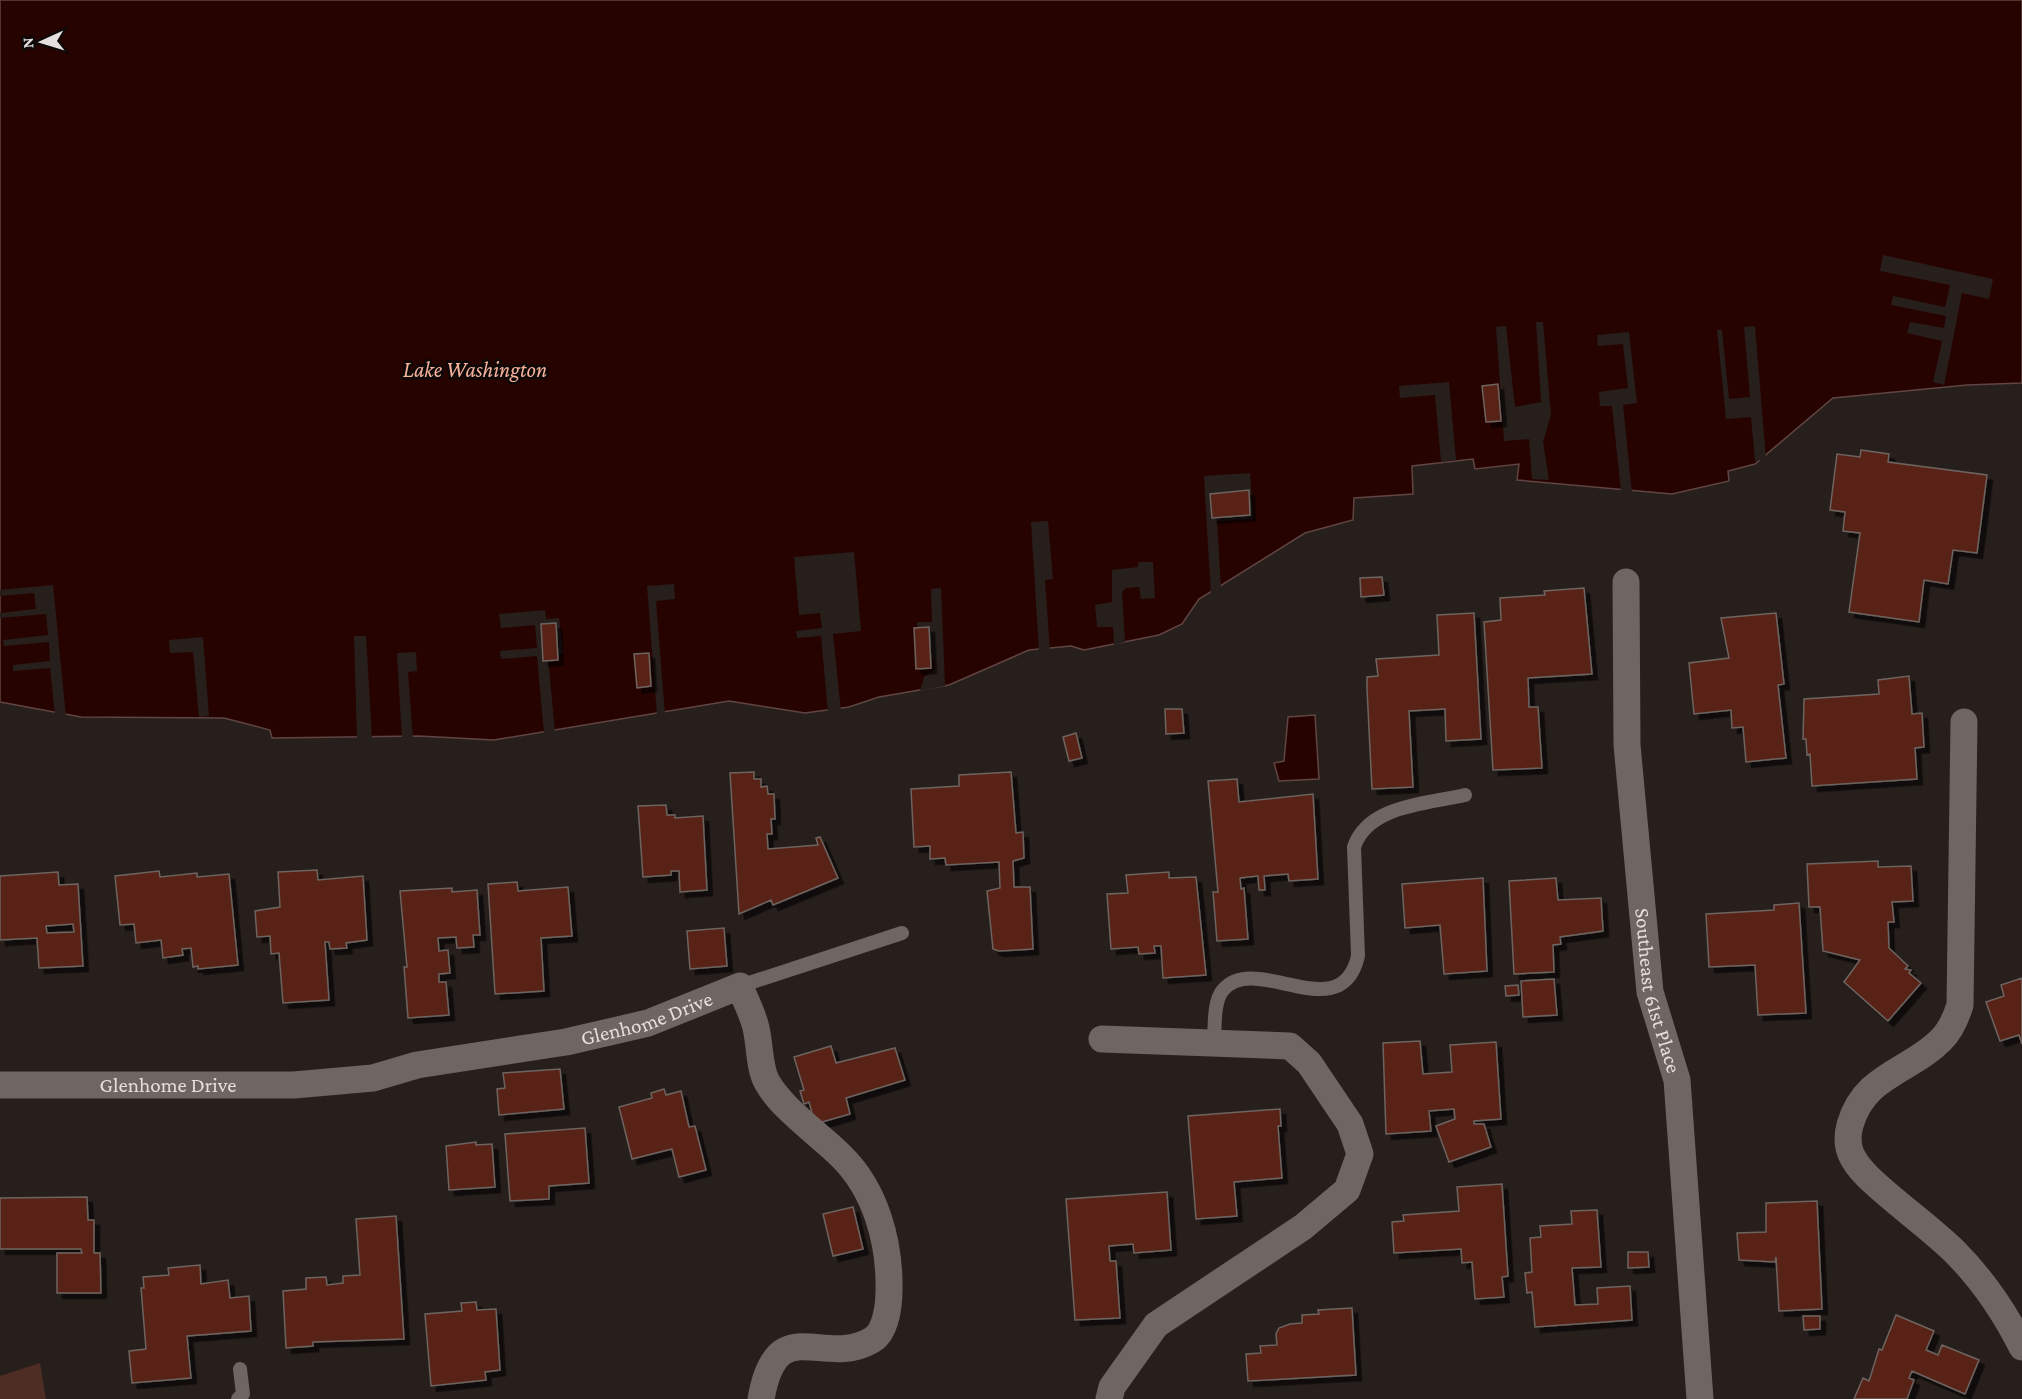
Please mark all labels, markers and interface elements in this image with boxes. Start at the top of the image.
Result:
north arrow [12,12,72,72]
text: N [19,37,36,49]
water label: Lake Washington [403,357,547,382]
street label: Southeast 61st Place [1630,907,1686,1076]
street label: Glenhome Drive [579,986,716,1050]
street label: Glenhome Drive [100,1073,236,1097]

